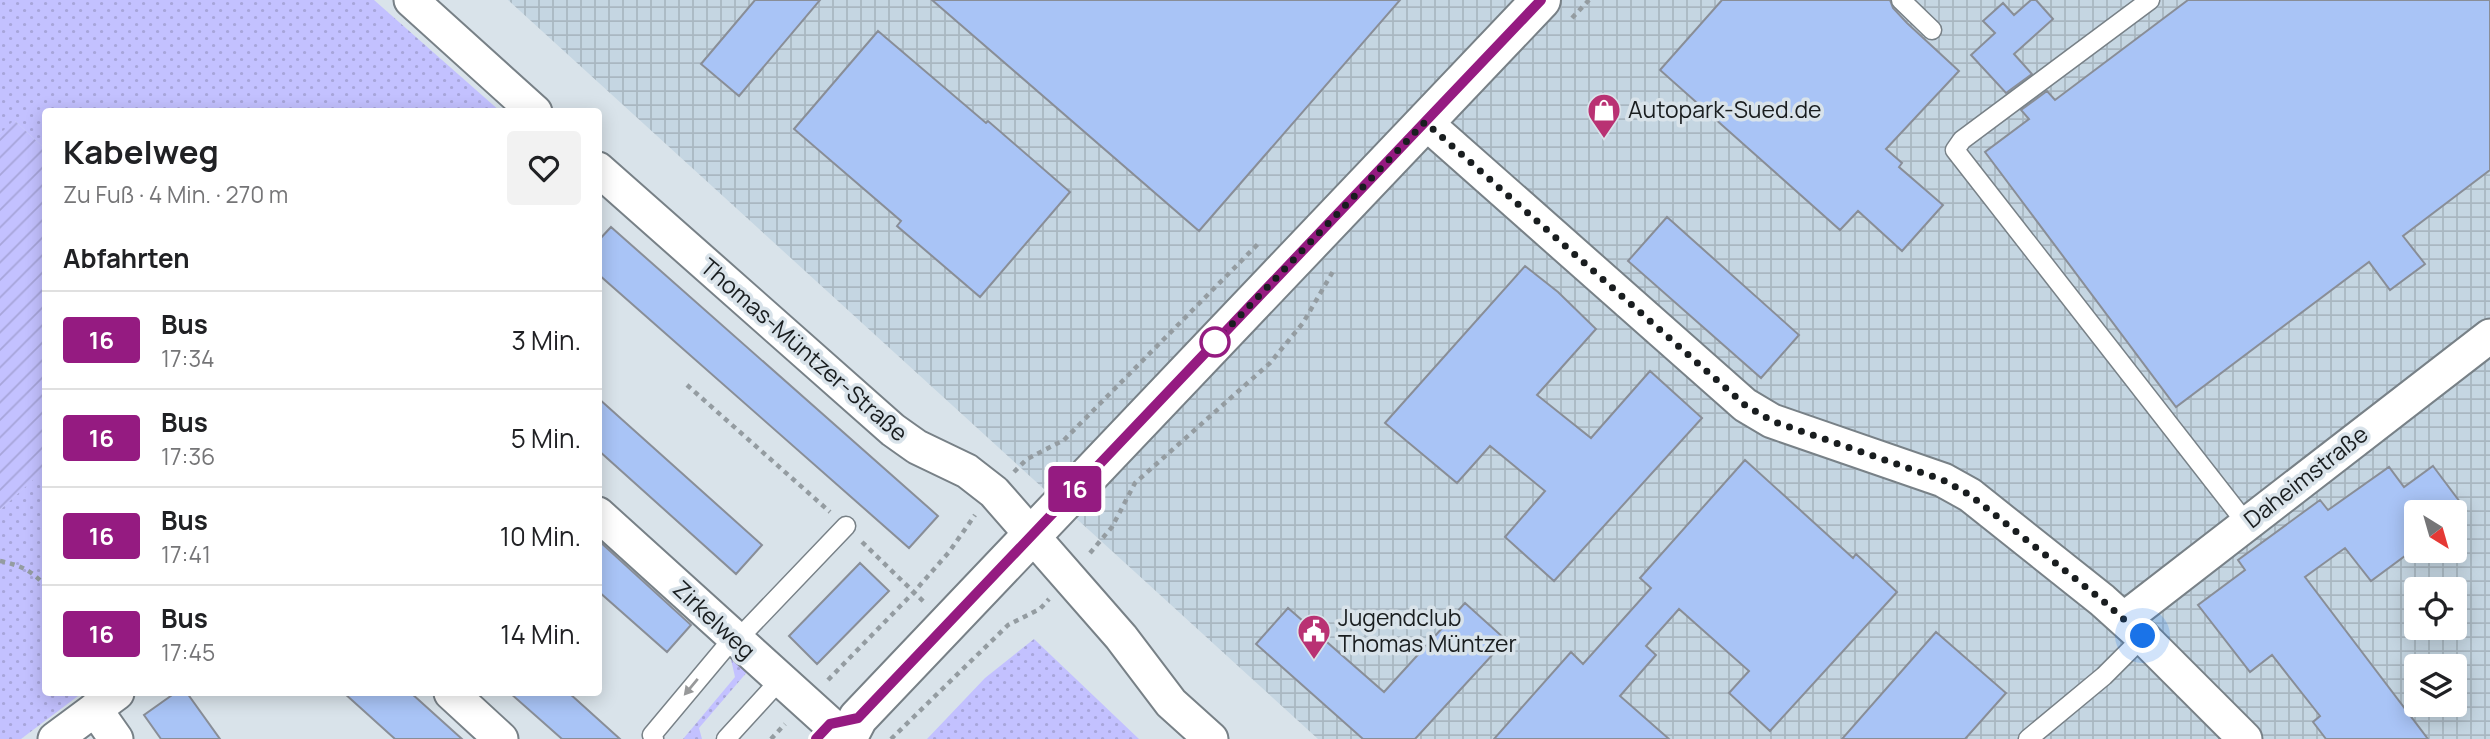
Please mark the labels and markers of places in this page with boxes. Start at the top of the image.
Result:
shop icon: Autopark-Sued.de [1585,91,1623,140]
place label: Autopark-Sued.de [1628,93,1821,125]
unlabelled marker [1200,327,1230,357]
place label: Jugendclub Thomas Müntzer [1338,601,1517,659]
public building icon: Jugendclub Thomas Müntzer [1295,612,1333,661]

